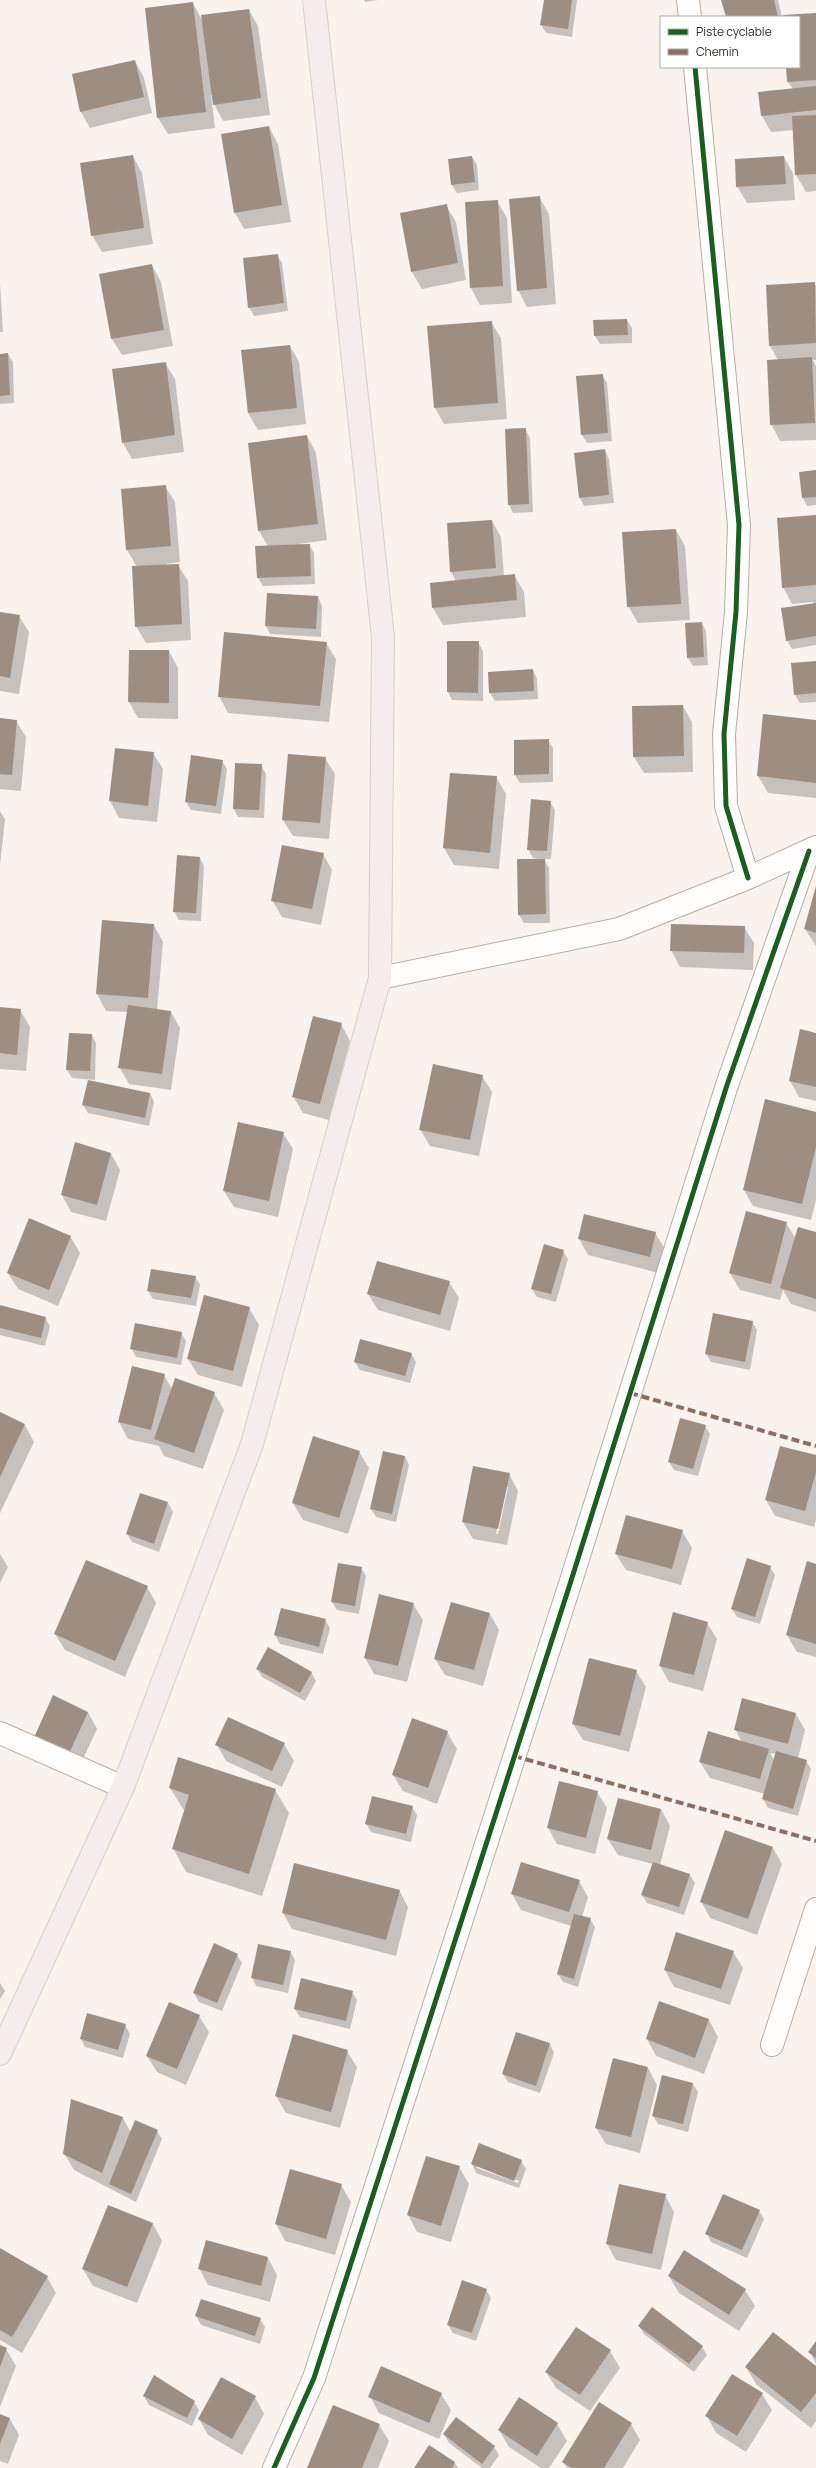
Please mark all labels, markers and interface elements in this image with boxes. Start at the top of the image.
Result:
legend [660,16,800,68]
text: Piste cyclable [696,23,772,40]
text: Chemin [696,43,739,60]

